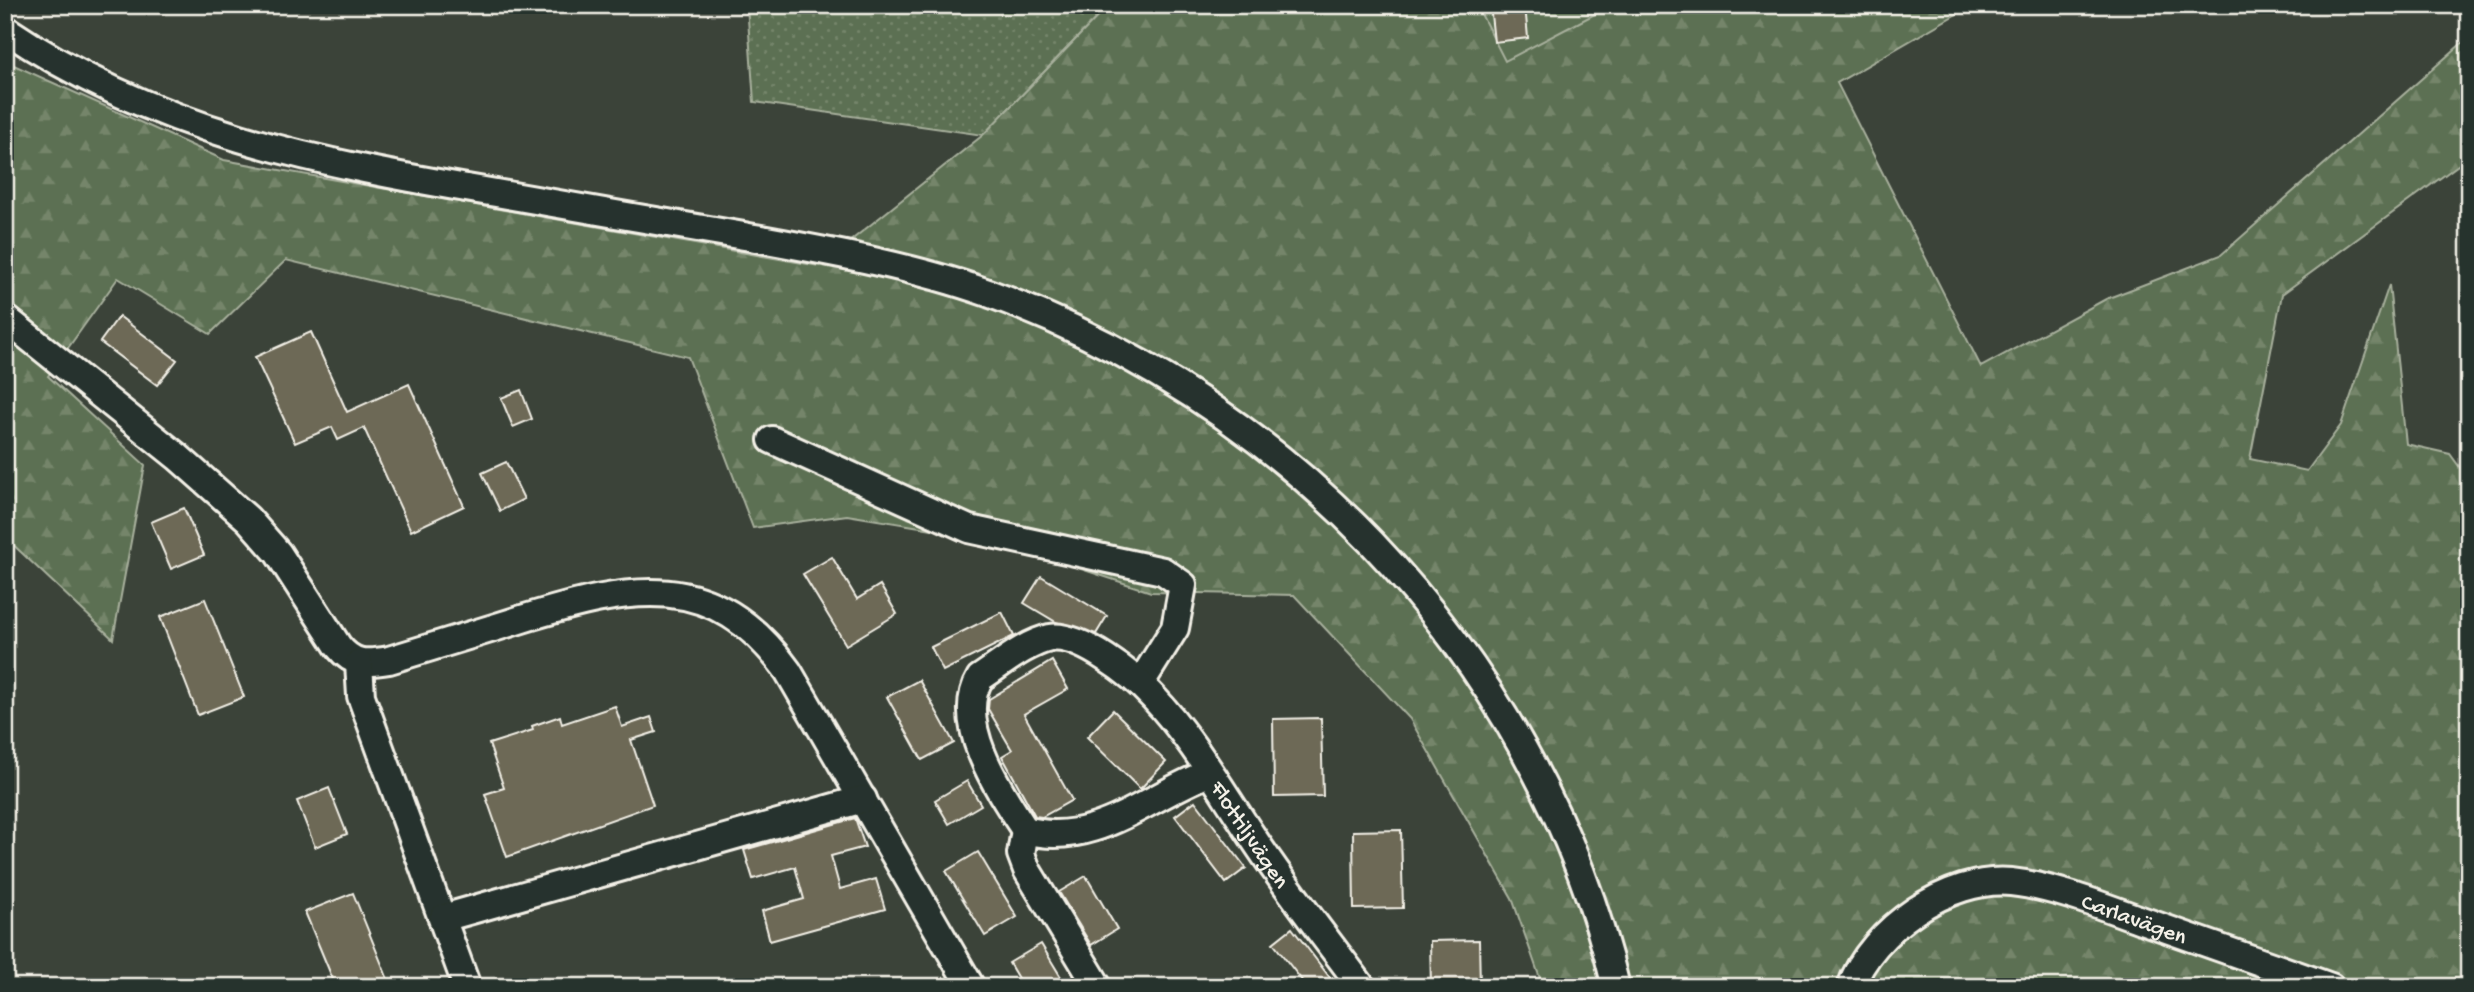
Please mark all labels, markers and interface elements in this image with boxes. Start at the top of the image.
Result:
street label: Flottiljvägen [1202,776,1294,895]
street label: Carlavägen [2077,890,2190,952]

